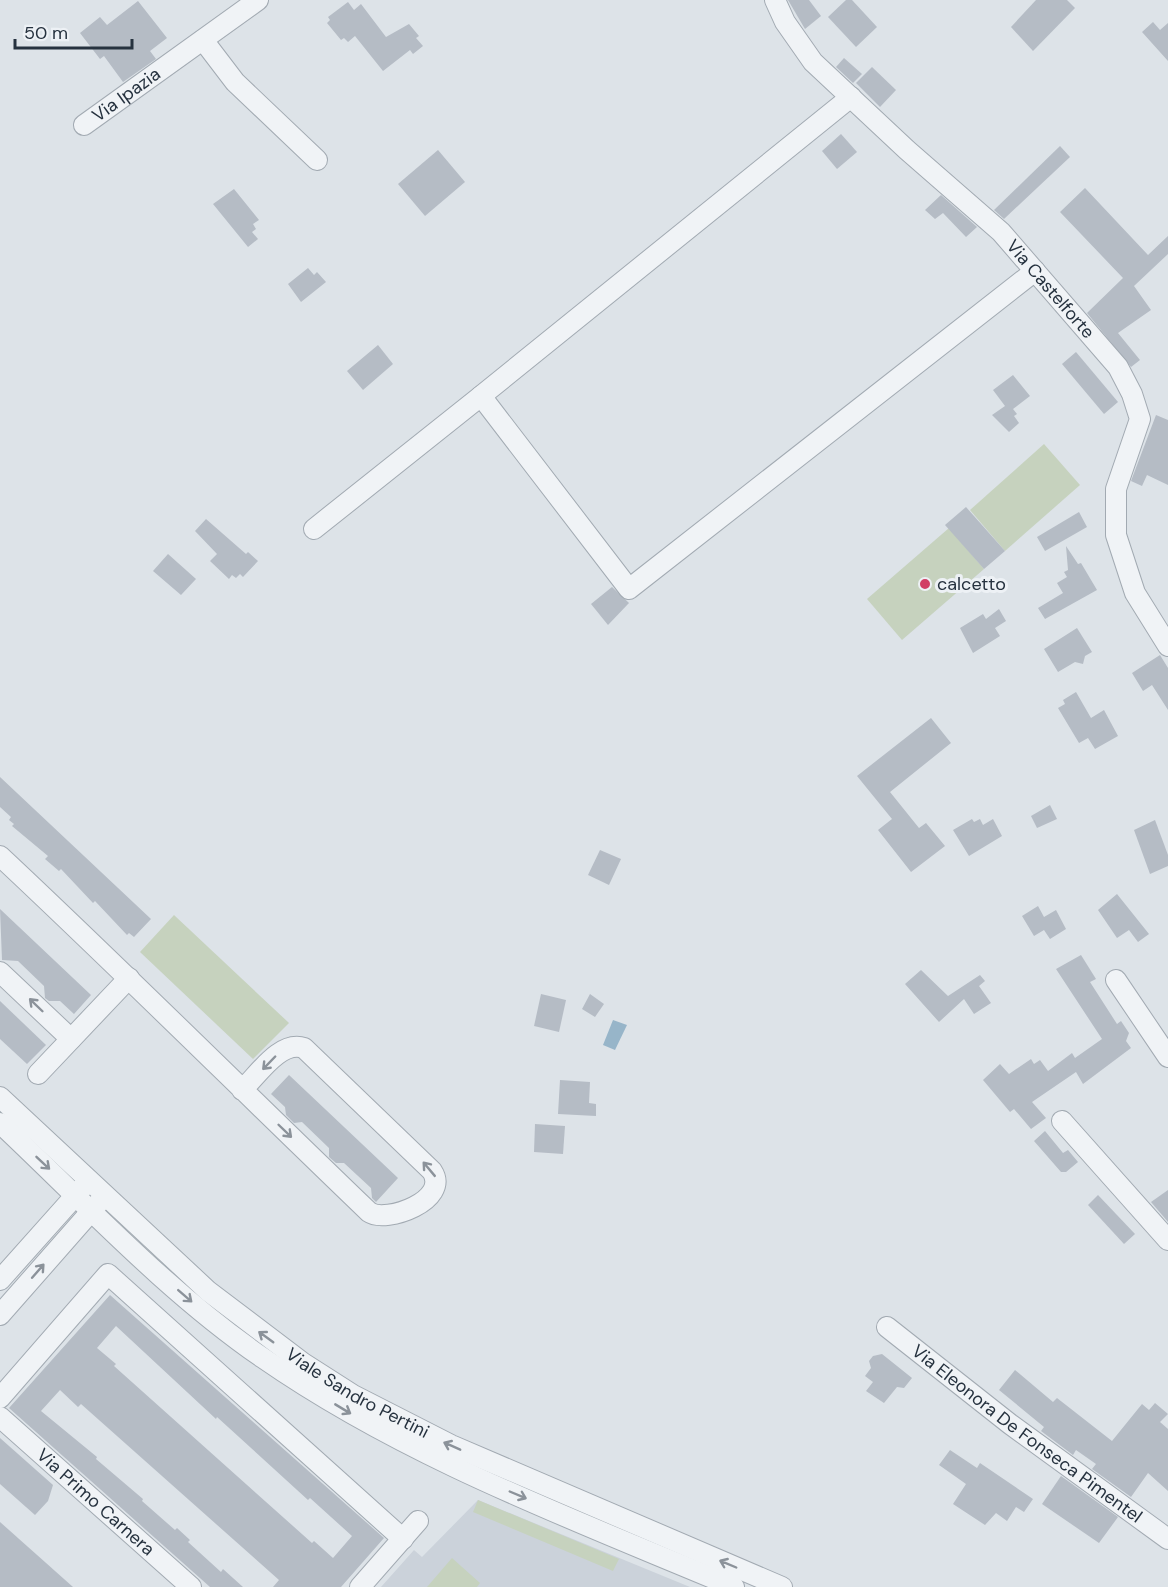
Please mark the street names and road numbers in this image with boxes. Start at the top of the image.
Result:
street label: Via Ipazia [87,62,165,127]
street label: Via Castelforte [1001,235,1100,344]
street label: Via Eleonora De Fonseca Pimentel [907,1339,1147,1528]
street label: Viale Sandro Pertini [281,1342,433,1444]
street label: Via Primo Carnera [31,1443,160,1561]

